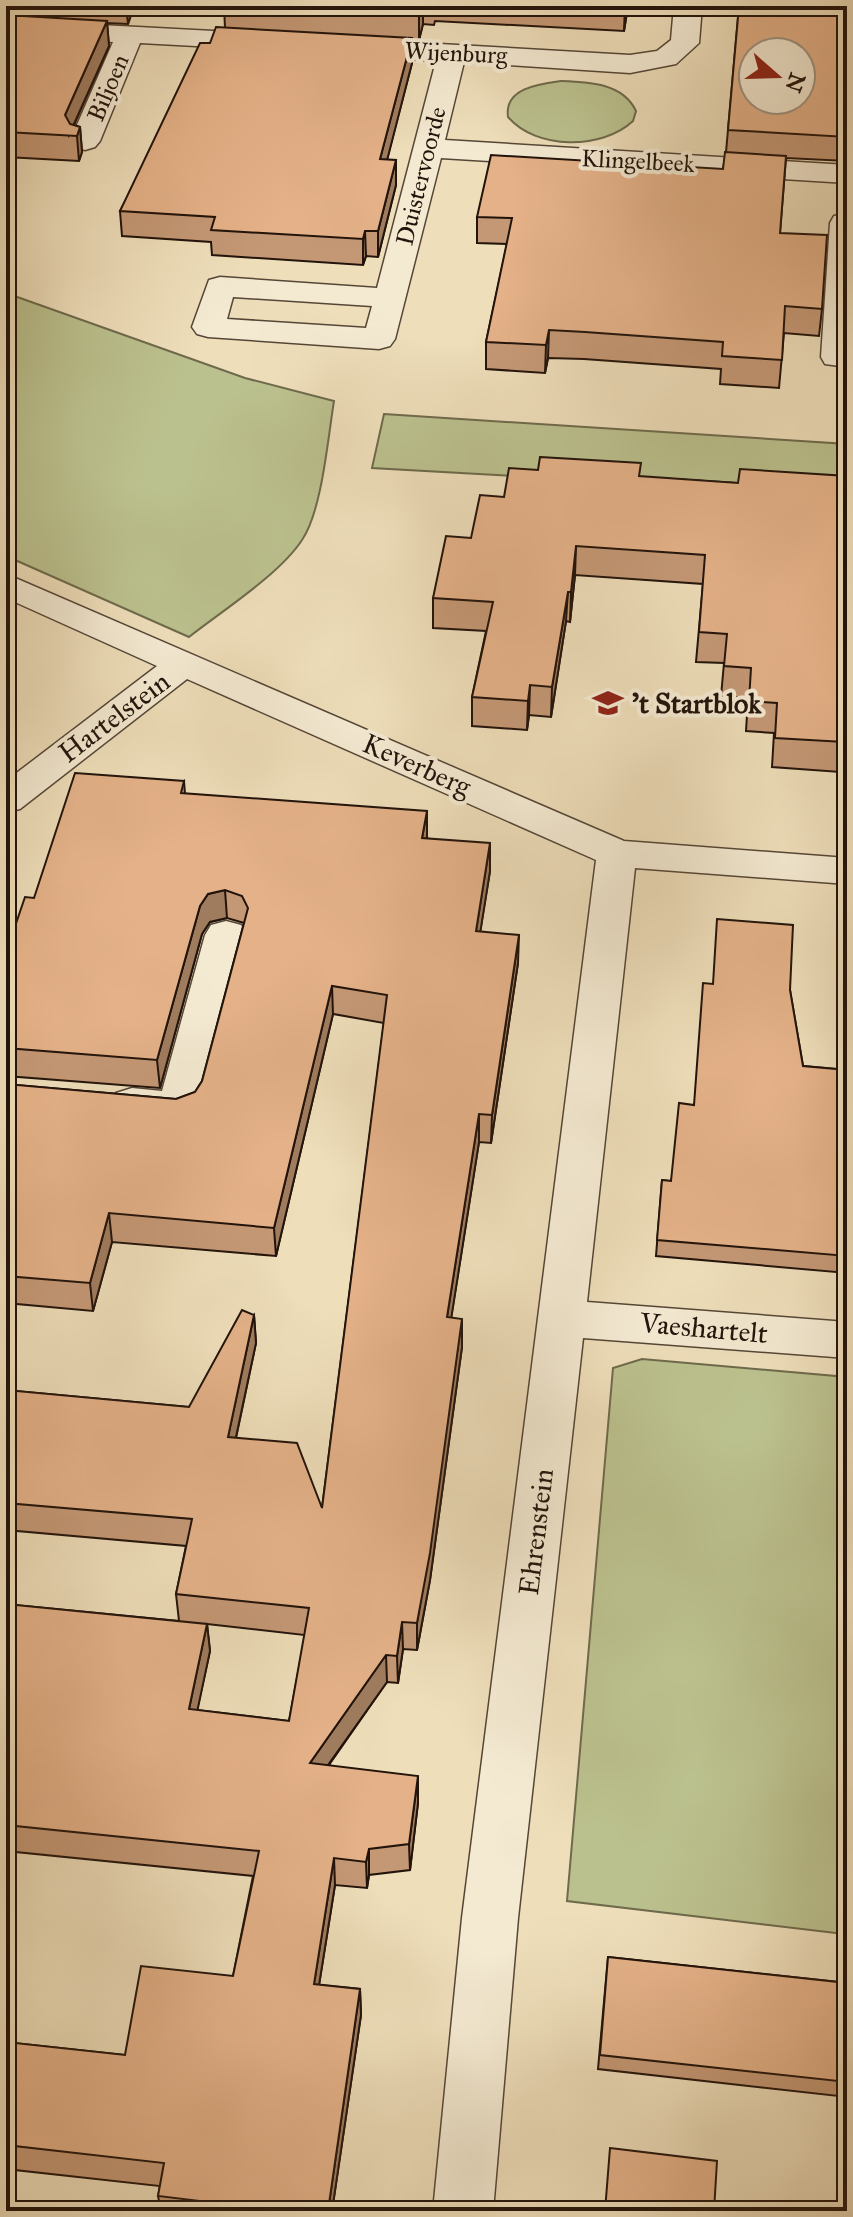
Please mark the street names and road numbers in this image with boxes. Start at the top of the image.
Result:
street label: Wijenburg [404,35,509,71]
street label: Biljoen [81,50,135,126]
street label: Duistervoorde [389,104,453,248]
street label: Klingelbeek [581,143,696,179]
street label: Hartelstein [51,664,177,770]
street label: Keverberg [357,726,478,805]
street label: Vaeshartelt [638,1305,769,1351]
street label: Ehrenstein [511,1467,561,1597]

